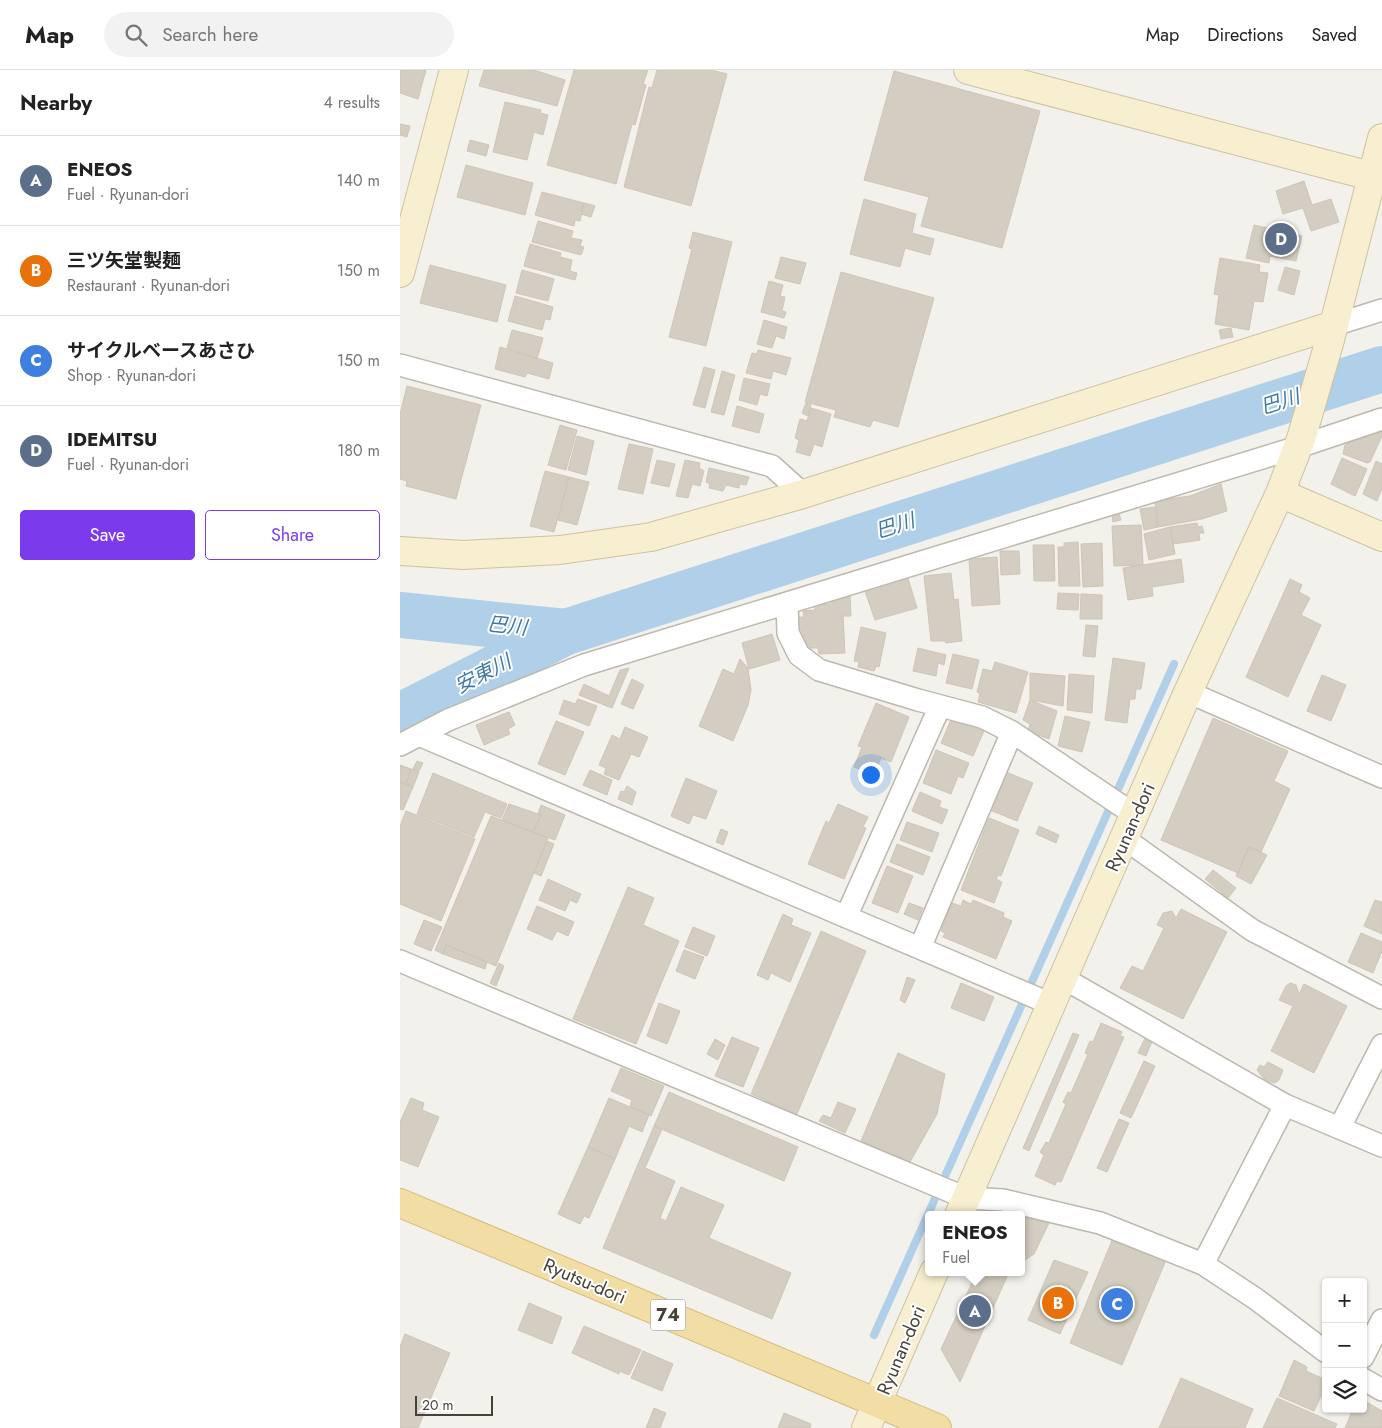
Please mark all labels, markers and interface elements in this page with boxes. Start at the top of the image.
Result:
search box [104,12,454,57]
text: Map [25,17,74,52]
icon: search [122,21,150,49]
text: Search here [162,21,258,48]
text: Map [1146,22,1179,48]
text: Directions [1207,22,1283,48]
text: Saved [1311,22,1357,48]
text: Nearby [20,88,92,118]
text: 4 results [324,91,380,114]
text: ENEOS [67,156,132,183]
text: A [30,169,42,192]
text: 140 m [337,169,380,192]
text: Fuel · Ryunan-dori [67,183,189,206]
pin: D [1265,220,1297,258]
text: 三ツ矢堂製麺 [67,247,181,274]
text: B [31,259,41,282]
text: 150 m [337,259,380,282]
text: Restaurant · Ryunan-dori [67,274,230,297]
text: サイクルベースあさひ [67,337,255,364]
text: C [30,349,42,372]
text: 150 m [337,349,380,372]
text: Shop · Ryunan-dori [67,364,196,387]
water label: 巴川 [1256,381,1305,422]
text: IDEMITSU [67,426,157,453]
text: D [30,439,42,462]
text: 180 m [337,439,380,462]
text: Fuel · Ryunan-dori [67,453,189,476]
water label: 巴川 [871,505,920,546]
button: Save [20,510,195,560]
button: Share [205,510,380,560]
water label: 巴川 [486,609,530,643]
water label: 安東川 [450,647,518,701]
your location [858,762,884,788]
street label: Ryunan-dori [1098,778,1162,876]
popup [925,1211,1025,1276]
text: ENEOS [942,1219,1008,1246]
text: Fuel [942,1246,970,1269]
street label: Ryutsu-dori [539,1251,631,1311]
map controls [1322,1278,1367,1413]
button: + [1322,1278,1367,1323]
pin: B [1042,1284,1074,1322]
pin: C [1101,1285,1133,1323]
pin: A [959,1292,991,1330]
road number: 74 [650,1300,686,1330]
street label: Ryunan-dori [870,1301,932,1399]
button: − [1322,1323,1367,1368]
button: layers [1322,1368,1367,1413]
scale bar [415,1393,492,1416]
text: 20 m [422,1395,454,1415]

